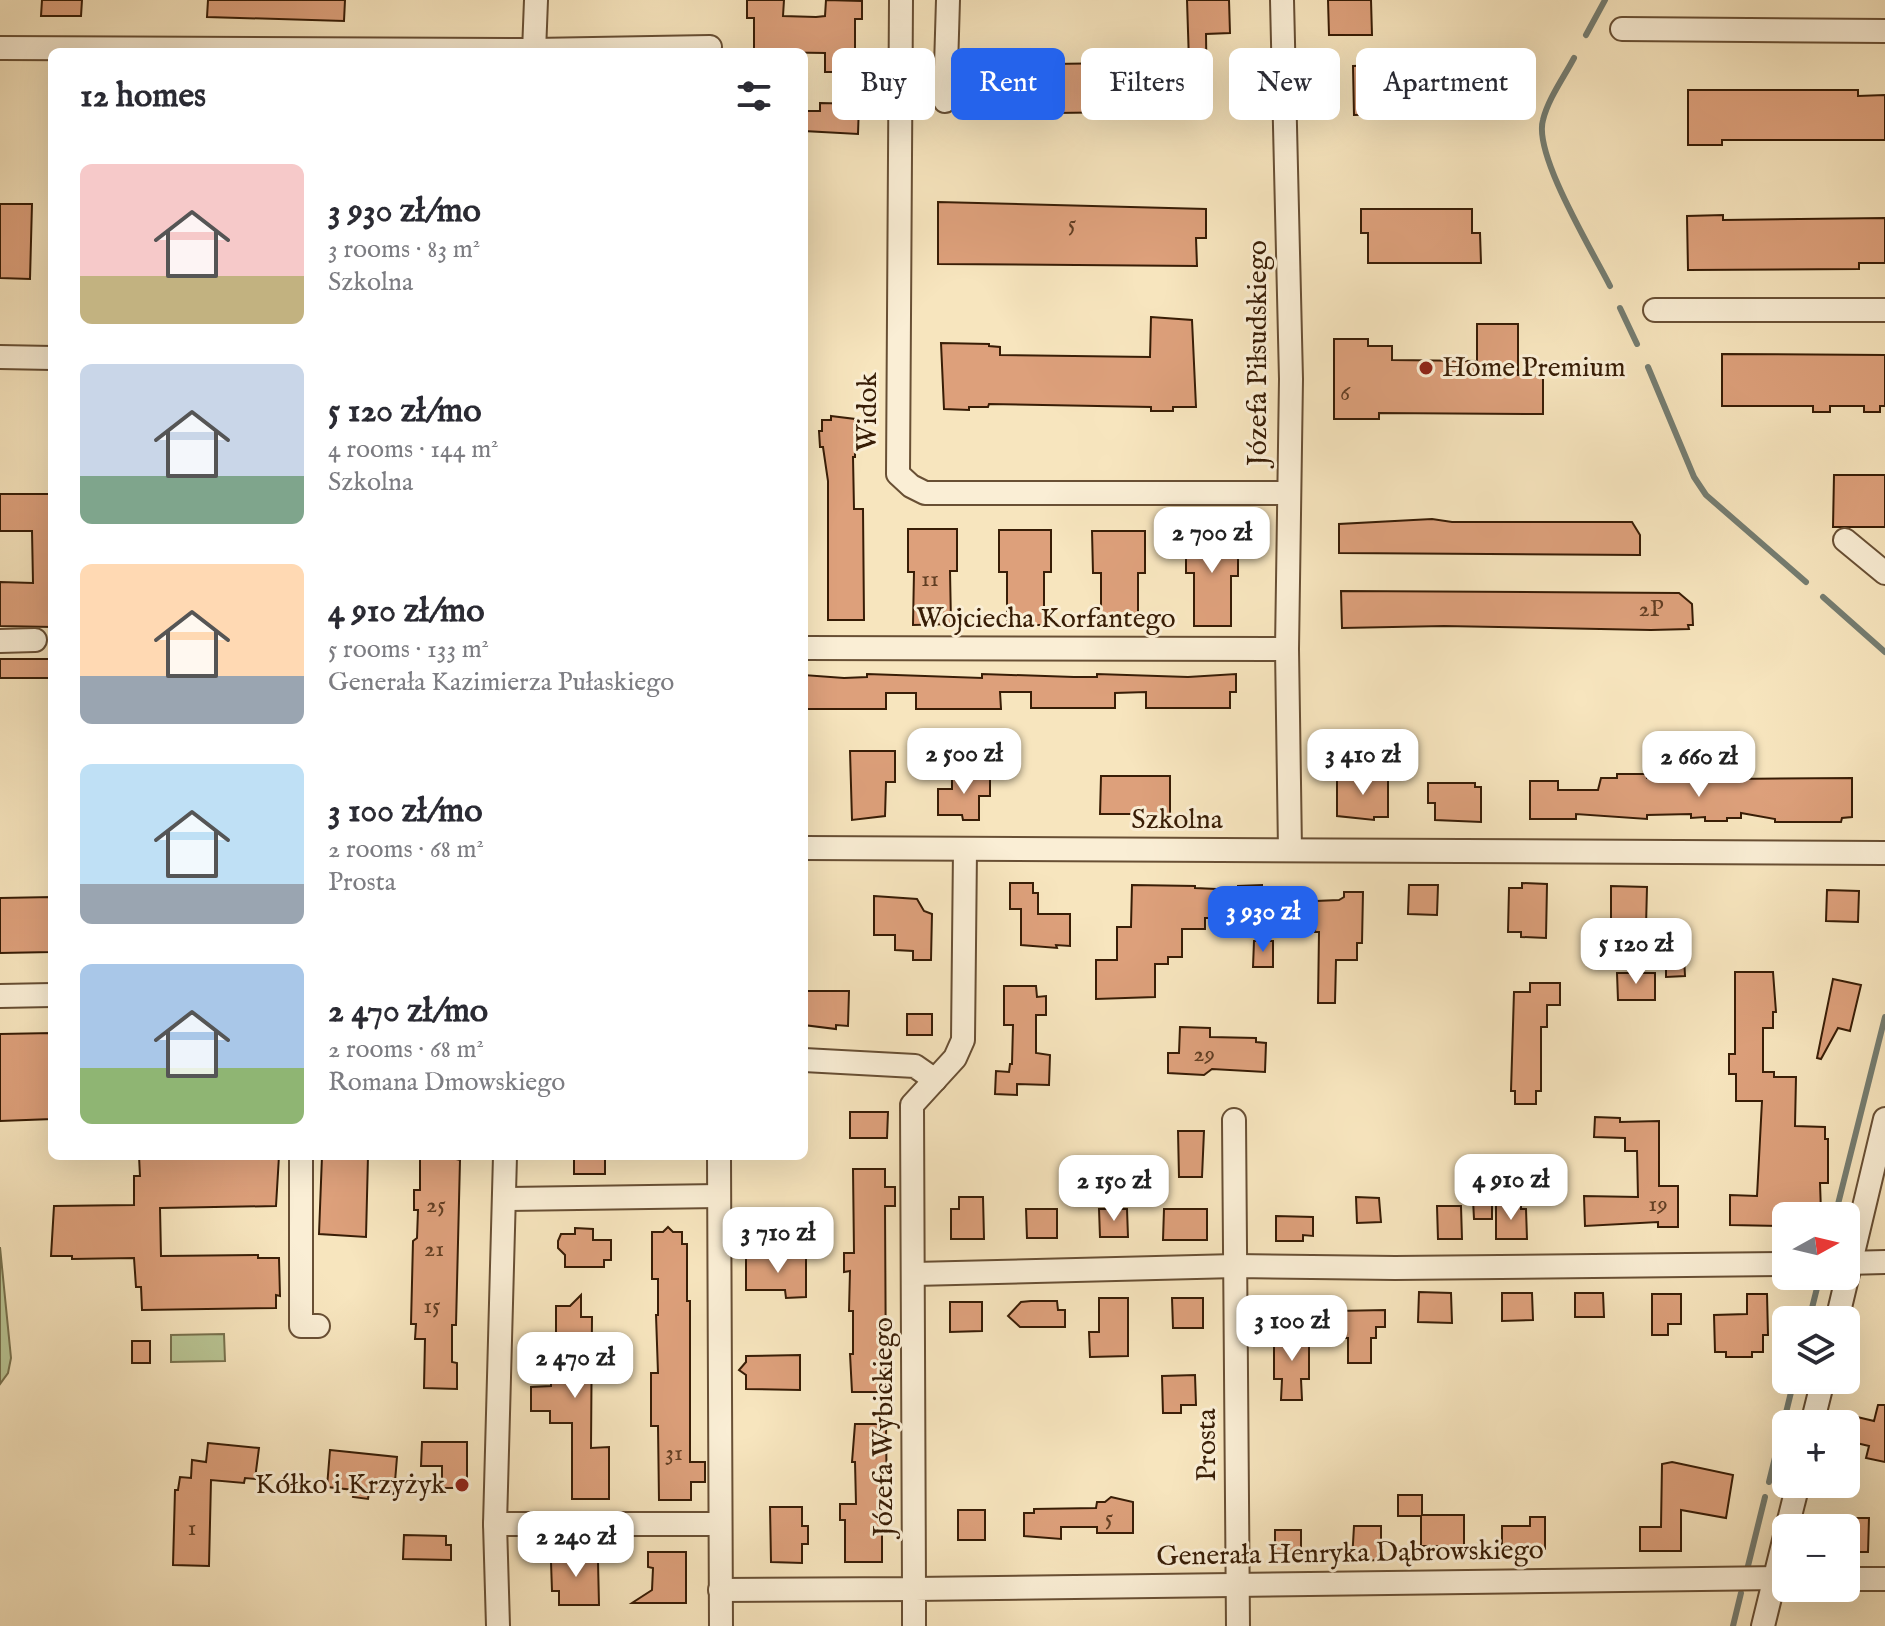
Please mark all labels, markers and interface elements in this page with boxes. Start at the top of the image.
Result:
chip: Buy [832,48,935,120]
chip: Rent [951,48,1065,120]
chip: Filters [1081,48,1213,120]
chip: New [1229,48,1340,120]
chip: Apartment [1356,48,1536,120]
icon: filters [732,74,776,118]
text: 12 homes [80,75,206,118]
text: 3 930 zł/mo [328,190,481,233]
icon: home [144,196,240,292]
house number: 5 [1068,209,1077,240]
text: 3 rooms · 83 m² [328,233,480,266]
street label: Józefa Piłsudskiego [1241,240,1276,469]
text: Szkolna [328,266,413,299]
place label: Home Premium [1442,351,1626,386]
marker: Home Premium [1417,359,1435,377]
street label: Widok [851,372,886,451]
house number: 6 [1340,378,1351,409]
text: 5 120 zł/mo [328,390,482,433]
icon: home [144,396,240,492]
text: 4 rooms · 144 m² [328,433,499,466]
text: Szkolna [328,466,413,499]
pin: 2 700 zł [1129,507,1295,575]
text: 2 700 zł [1172,516,1252,549]
house number: 11 [921,564,939,595]
text: 4 910 zł/mo [328,590,485,633]
house number: 2P [1638,594,1664,625]
icon: home [144,596,240,692]
street label: Wojciecha Korfantego [916,602,1176,637]
text: 5 rooms · 133 m² [328,633,489,666]
text: Generała Kazimierza Pułaskiego [328,666,674,699]
pin: 2 500 zł [881,728,1047,796]
pin: 3 410 zł [1280,729,1446,797]
pin: 2 660 zł [1616,731,1782,799]
text: 2 500 zł [925,737,1003,770]
text: 3 410 zł [1325,738,1401,771]
text: 2 660 zł [1660,740,1738,773]
text: 3 100 zł/mo [328,790,483,833]
icon: home [144,796,240,892]
street label: Szkolna [1131,803,1224,838]
text: 2 rooms · 68 m² [328,833,484,866]
text: Prosta [328,866,396,899]
pin: 3 930 zł [1180,886,1346,954]
text: 3 930 zł [1226,895,1300,928]
pin: 5 120 zł [1553,918,1719,986]
text: 5 120 zł [1599,927,1673,960]
text: 2 470 zł/mo [328,990,488,1033]
icon: home [144,996,240,1092]
text: 2 rooms · 68 m² [328,1033,484,1066]
house number: 29 [1193,1039,1215,1070]
text: Romana Dmowskiego [328,1066,565,1099]
pin: 4 910 zł [1428,1154,1594,1222]
pin: 2 150 zł [1031,1155,1197,1223]
text: 4 910 zł [1473,1163,1549,1196]
text: 2 150 zł [1077,1164,1151,1197]
house number: 19 [1648,1189,1668,1220]
house number: 25 [426,1190,446,1221]
north arrow [1772,1202,1860,1290]
map controls [1772,1202,1860,1602]
pin: 3 710 zł [695,1207,861,1275]
text: 3 710 zł [741,1216,815,1249]
house number: 21 [424,1234,444,1265]
house number: 15 [423,1291,441,1322]
pin: 3 100 zł [1209,1295,1375,1363]
text: 3 100 zł [1254,1304,1330,1337]
button: layers [1772,1306,1860,1394]
street label: Józefa Wybickiego [867,1317,902,1540]
pin: 2 470 zł [492,1332,658,1400]
text: 2 470 zł [535,1341,615,1374]
street label: Prosta [1190,1408,1225,1482]
button: + [1772,1410,1860,1498]
house number: 31 [665,1438,683,1469]
place label: Kółko i Krzyżyk [255,1468,447,1503]
marker: Kółko i Krzyżyk [453,1476,471,1494]
house number: 5 [1105,1503,1114,1534]
pin: 2 240 zł [493,1511,659,1579]
house number: 1 [188,1513,196,1544]
button: − [1772,1514,1860,1602]
text: 2 240 zł [536,1520,616,1553]
street label: Generała Henryka Dąbrowskiego [1156,1533,1544,1575]

